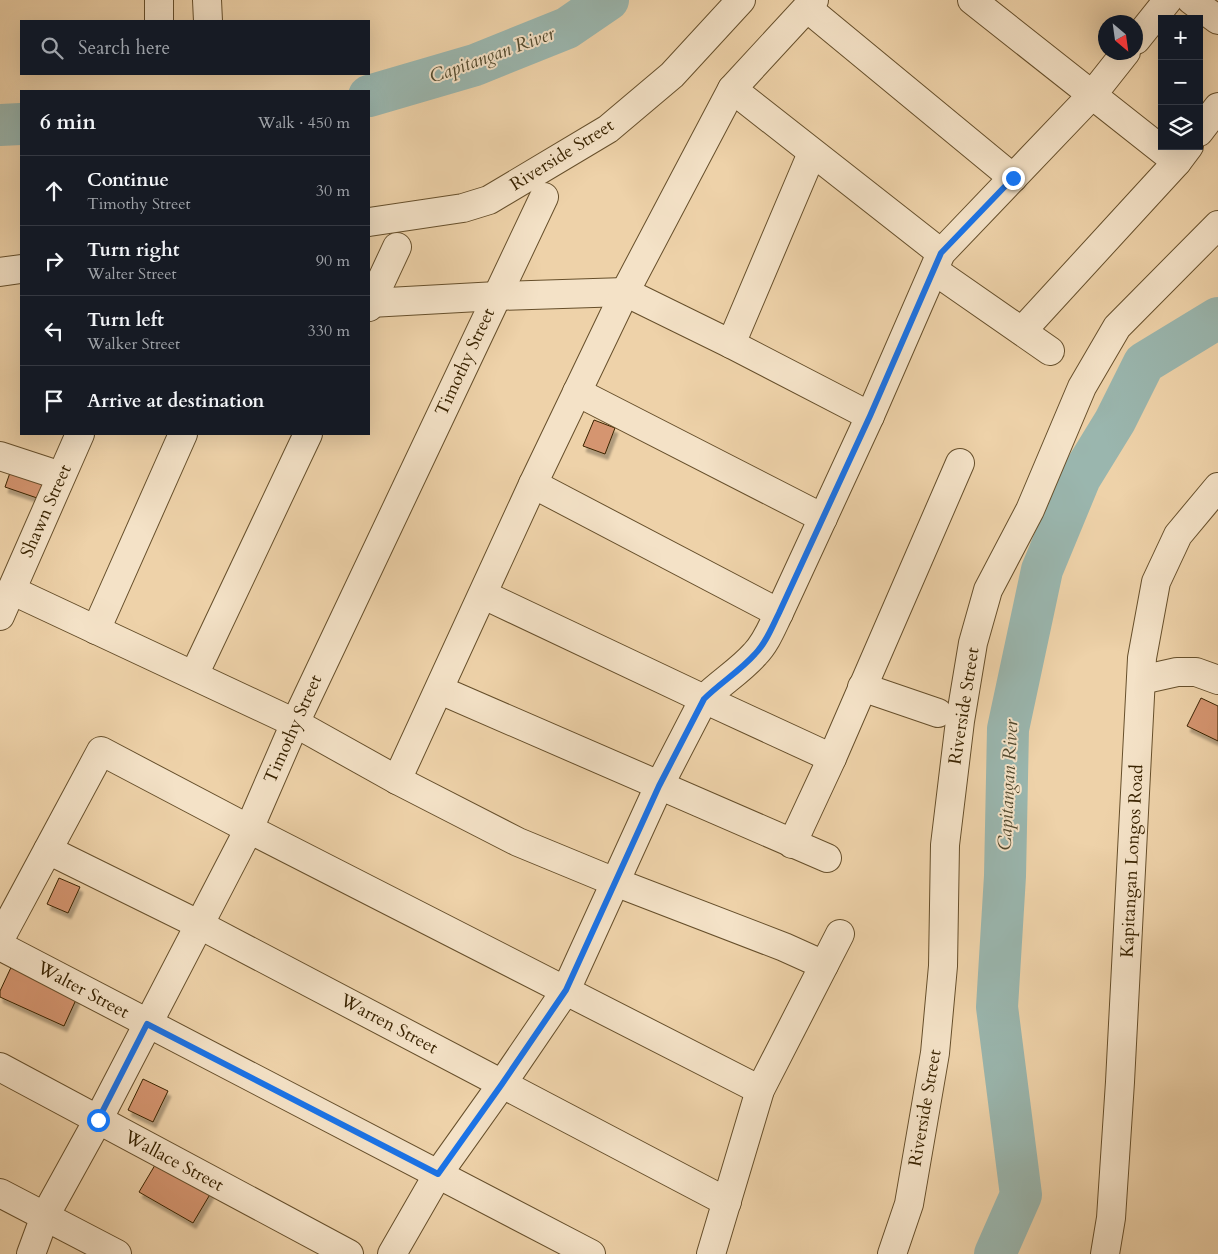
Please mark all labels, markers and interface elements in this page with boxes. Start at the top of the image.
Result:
north arrow [1098,15,1143,60]
map controls [1158,15,1203,150]
button: + [1158,15,1203,60]
search box [20,20,370,75]
water label: Capitangan River [426,20,559,90]
icon: search [38,34,66,62]
text: Search here [78,35,170,61]
button: − [1158,60,1203,105]
button: layers [1158,105,1203,150]
text: 6 min [40,108,96,137]
text: Walk · 450 m [258,112,350,134]
street label: Riverside Street [505,113,619,197]
text: Continue [87,167,169,193]
route end [1002,167,1025,190]
icon: ahead [40,177,68,205]
text: 30 m [316,180,350,202]
text: Timothy Street [87,193,191,215]
text: Turn right [87,237,179,263]
icon: right [40,247,68,275]
text: 90 m [316,250,350,272]
text: Walter Street [87,263,177,285]
street label: Timothy Street [429,304,501,420]
text: Turn left [87,307,164,333]
icon: left [40,317,68,345]
text: 330 m [308,320,350,342]
text: Walker Street [87,333,180,355]
icon: arrive [40,387,68,415]
text: Arrive at destination [87,388,264,414]
street label: Shawn Street [14,460,78,562]
street label: Riverside Street [942,645,986,766]
street label: Timothy Street [258,670,328,787]
water label: Capitangan River [992,718,1024,851]
street label: Kapitangan Longos Road [1114,763,1150,958]
street label: Walter Street [32,955,134,1025]
street label: Warren Street [335,987,443,1060]
street label: Riverside Street [902,1047,948,1168]
route start [87,1109,110,1132]
street label: Wallace Street [119,1124,228,1198]

